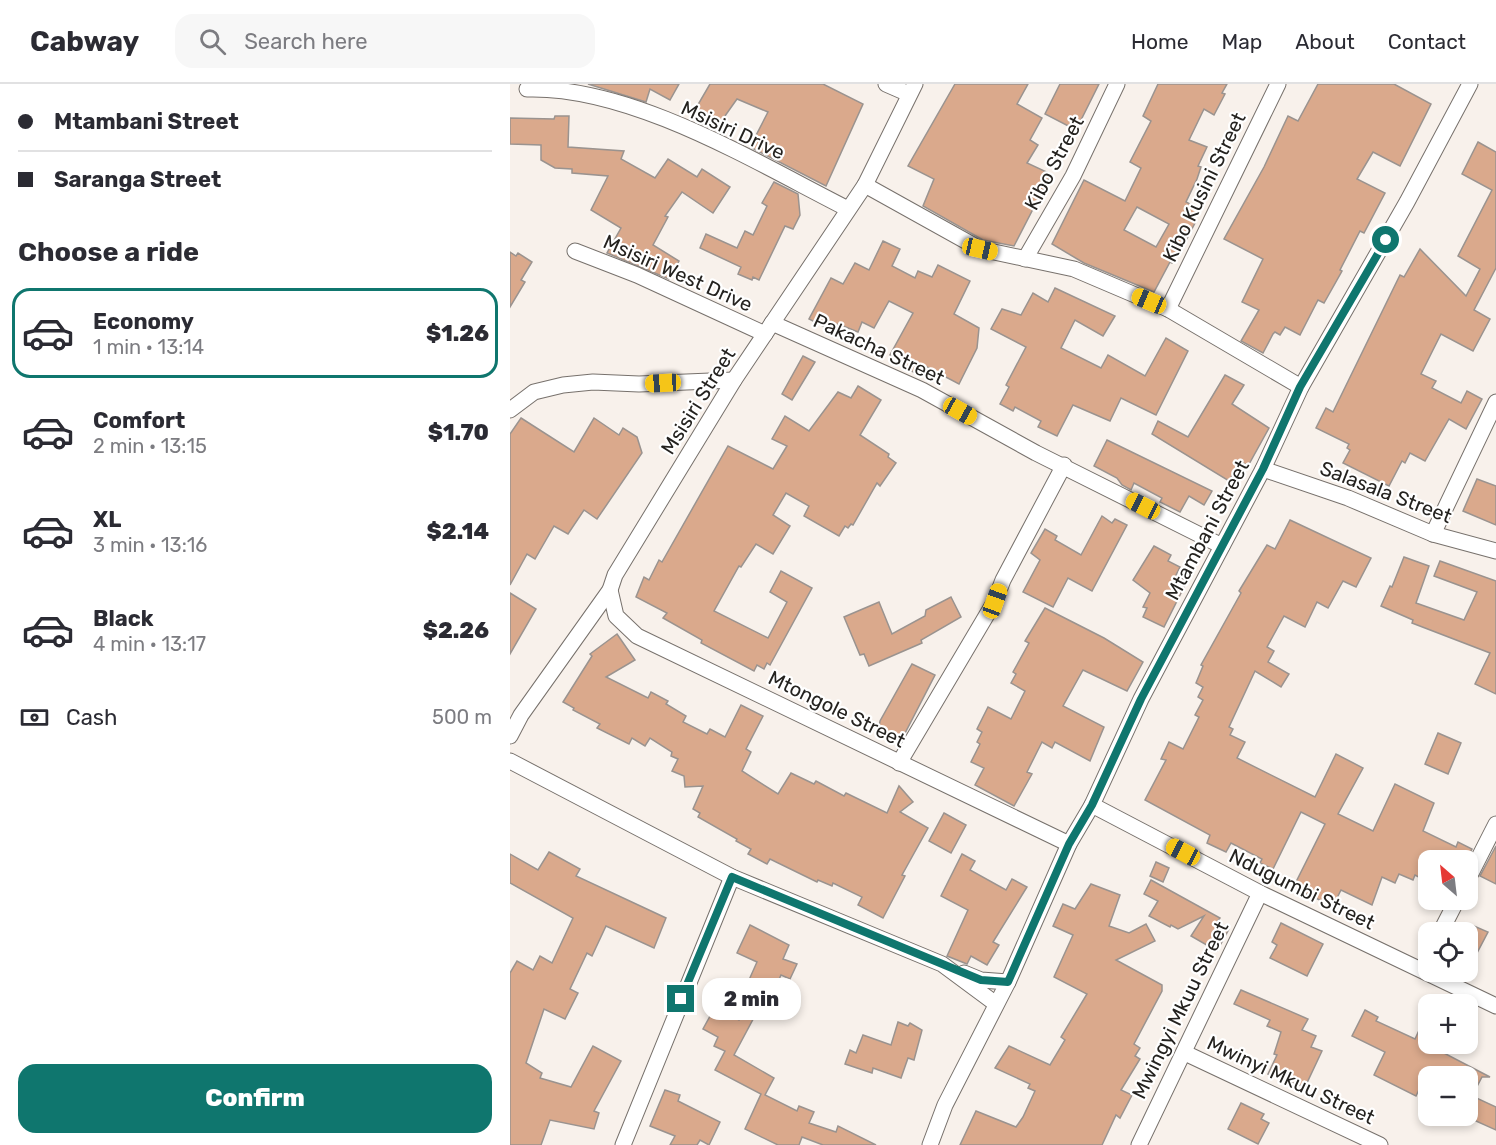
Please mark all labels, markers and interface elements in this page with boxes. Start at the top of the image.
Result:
search box [175,14,595,68]
text: Cabway [30,25,139,58]
icon: search [196,25,229,58]
text: Search here [244,28,368,55]
text: Home [1131,29,1188,54]
text: Map [1221,29,1262,54]
text: About [1295,29,1355,54]
text: Contact [1388,29,1466,54]
street label: Msisiri Drive [677,96,789,164]
text: Mtambani Street [54,108,239,135]
street label: Kibo Kusini Street [1157,108,1251,266]
street label: Kibo Street [1019,112,1089,214]
text: Saranga Street [54,166,221,193]
route start [1372,226,1399,253]
street label: Msisiri West Drive [600,229,756,317]
text: Choose a ride [18,236,199,268]
car [960,236,1000,262]
car [1129,286,1169,316]
icon: car [21,306,75,360]
text: Economy [93,308,194,335]
street label: Pakacha Street [810,308,948,390]
text: $1.26 [426,320,489,347]
text: 1 min · 13:14 [93,335,204,359]
street label: Msisiri Street [656,343,740,459]
car [645,373,681,393]
car [940,394,980,428]
icon: car [21,405,75,459]
text: Comfort [93,407,185,434]
text: $1.70 [428,419,489,446]
text: 2 min · 13:15 [93,434,207,458]
street label: Mtambani Street [1160,456,1254,604]
street label: Salasala Street [1317,456,1455,528]
car [1123,490,1163,522]
icon: car [21,504,75,558]
text: XL [93,506,121,533]
text: $2.14 [427,518,489,545]
text: 3 min · 13:16 [93,533,207,557]
car [980,581,1010,621]
icon: car [21,603,75,657]
text: Black [93,605,154,632]
text: $2.26 [423,617,489,644]
text: 4 min · 13:17 [93,632,206,656]
street label: Mtongole Street [765,665,910,753]
icon: cash [18,701,51,734]
text: Cash [66,704,117,731]
text: 500 m [432,705,492,729]
car [1163,836,1203,868]
street label: Ndugumbi Street [1225,843,1379,935]
north arrow [1418,850,1478,910]
map controls [1418,850,1478,1126]
street label: Mwingyi Mkuu Street [1127,917,1234,1103]
button: locate [1418,922,1478,982]
callout: 2 min [702,978,801,1020]
route end [667,985,694,1012]
text: 2 min [724,987,779,1011]
button: + [1418,994,1478,1054]
street label: Mwinyi Mkuu Street [1203,1031,1379,1129]
button: Confirm [18,1064,492,1133]
button: − [1418,1066,1478,1126]

